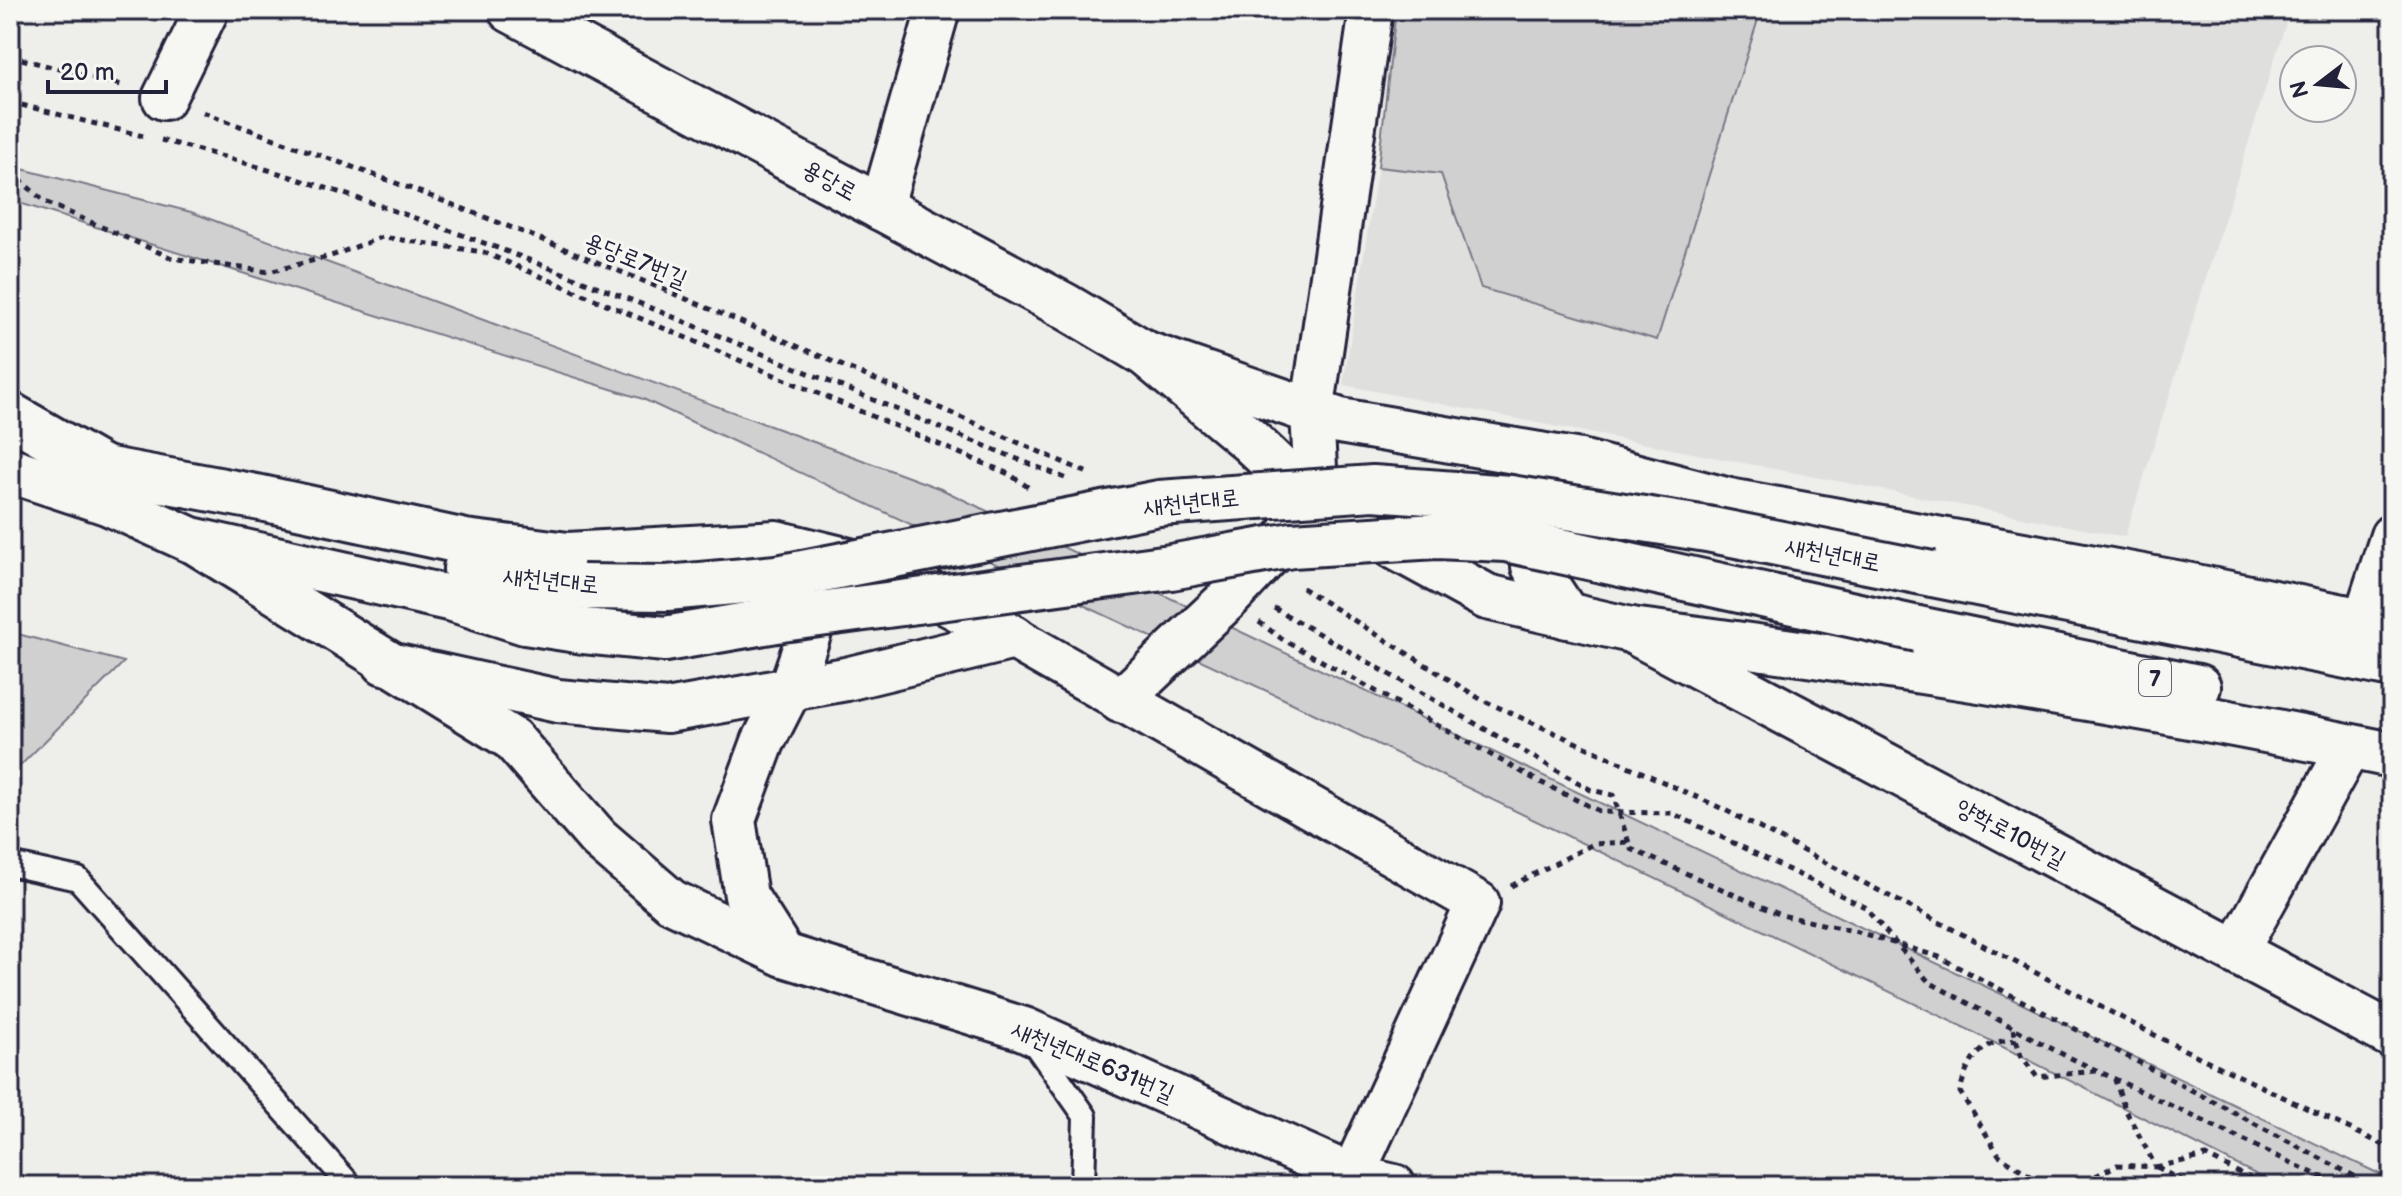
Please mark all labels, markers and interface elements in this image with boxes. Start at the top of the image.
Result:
scale bar [48,44,166,94]
north arrow [2278,44,2358,124]
text: 20 m [60,58,115,87]
text: N [2285,77,2315,101]
street label: 용당로 [797,154,862,207]
street label: 용당로7번길 [580,227,691,294]
street label: 새천년대로 [1142,483,1241,522]
street label: 새천년대로 [1783,531,1883,578]
street label: 새천년대로 [501,561,600,600]
road number: 7 [2139,660,2171,696]
street label: 양학로10번길 [1951,792,2071,874]
street label: 새천년대로631번길 [1007,1014,1179,1109]

